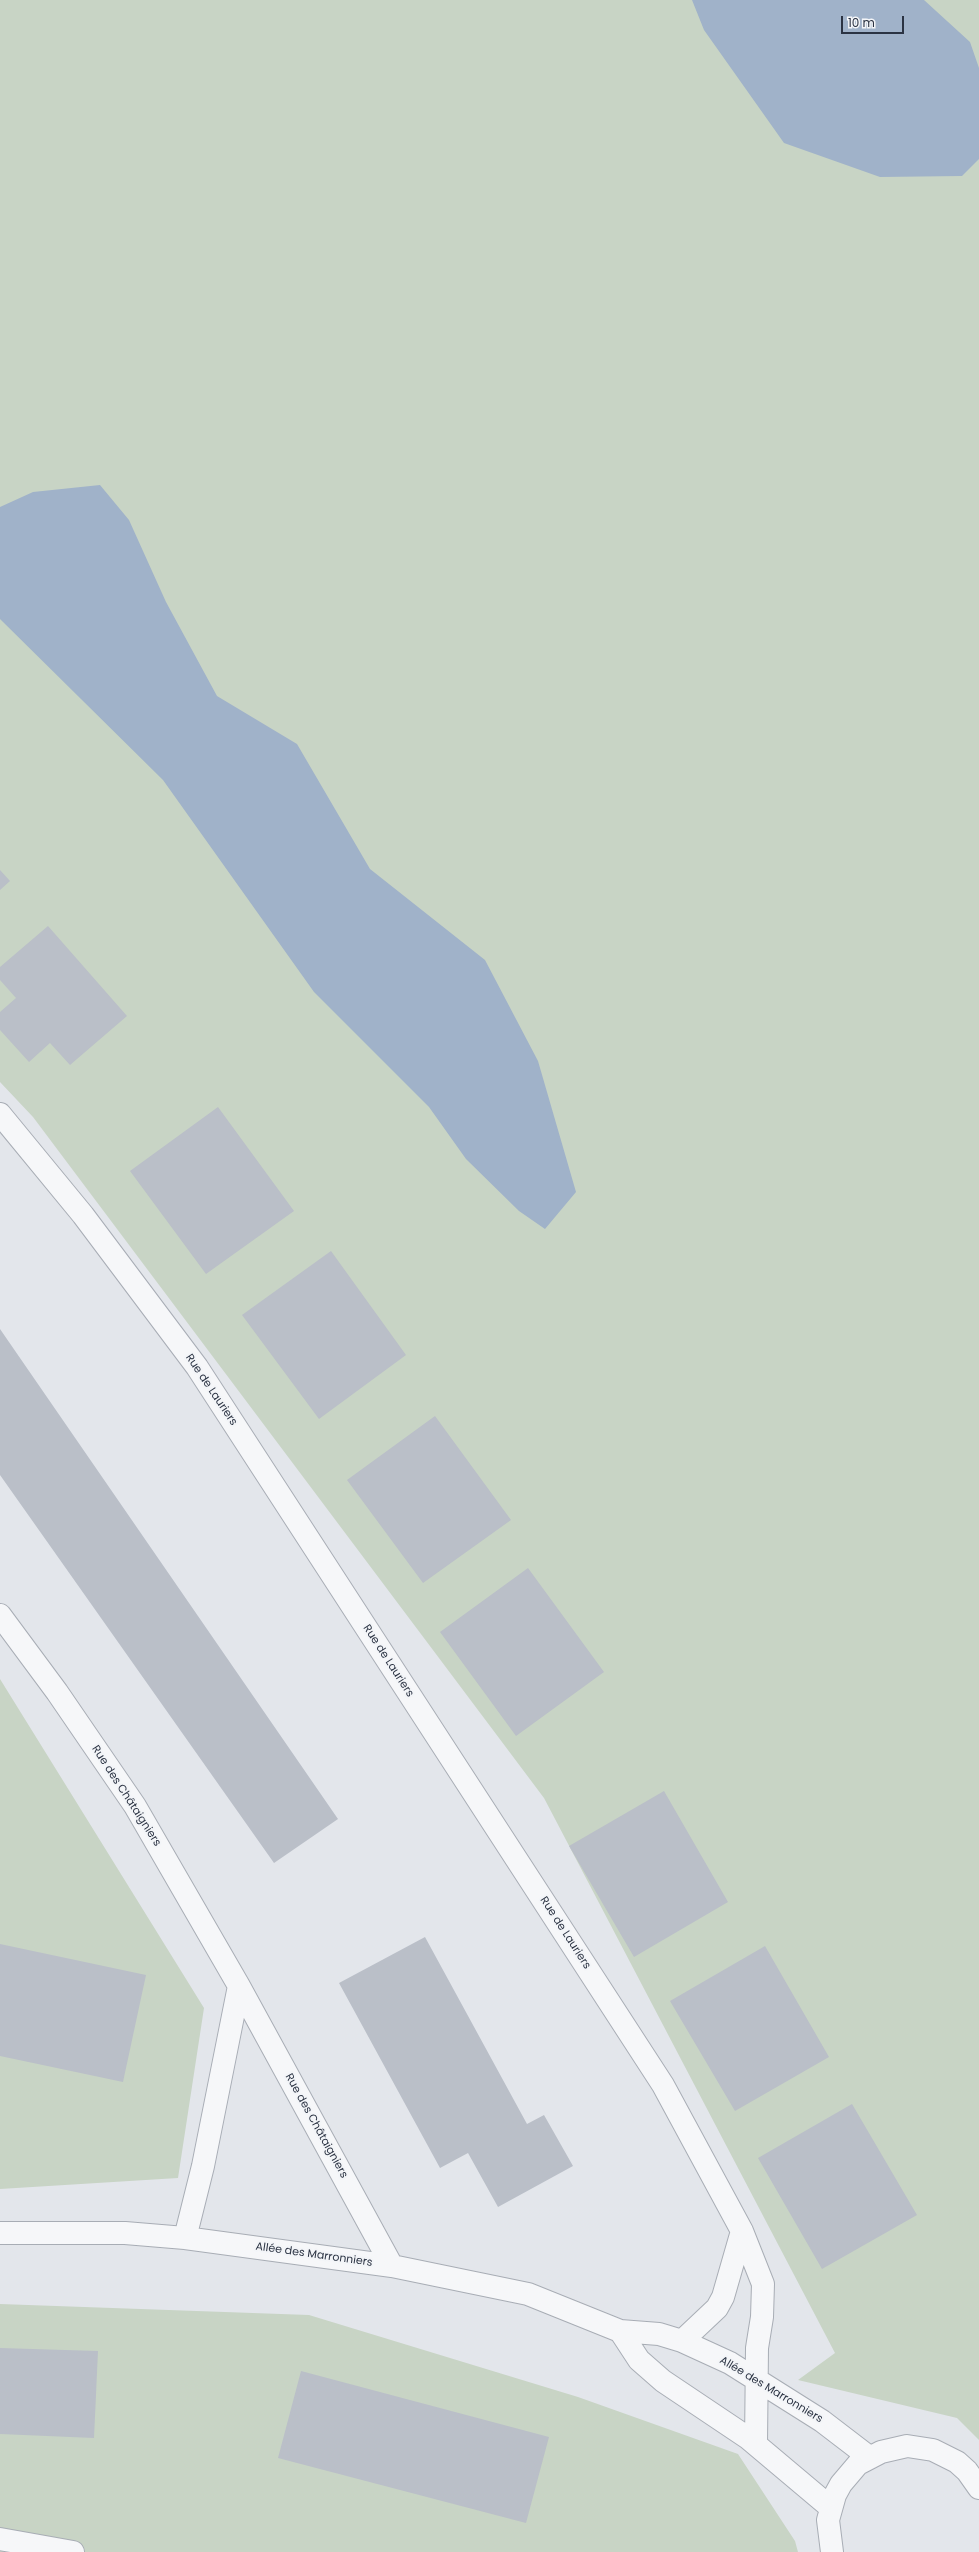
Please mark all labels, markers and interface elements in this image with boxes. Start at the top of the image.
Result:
scale bar [843,8,906,34]
text: 10 m [848,14,875,31]
street label: Rue de Lauriers [182,1352,240,1428]
street label: Rue de Lauriers [360,1622,416,1700]
street label: Rue des Châtaigniers [88,1743,164,1849]
street label: Rue de Lauriers [537,1894,593,1972]
street label: Rue des Châtaigniers [282,2071,350,2181]
street label: Allée des Marronniers [255,2240,373,2270]
street label: Allée des Marronniers [717,2354,825,2426]

